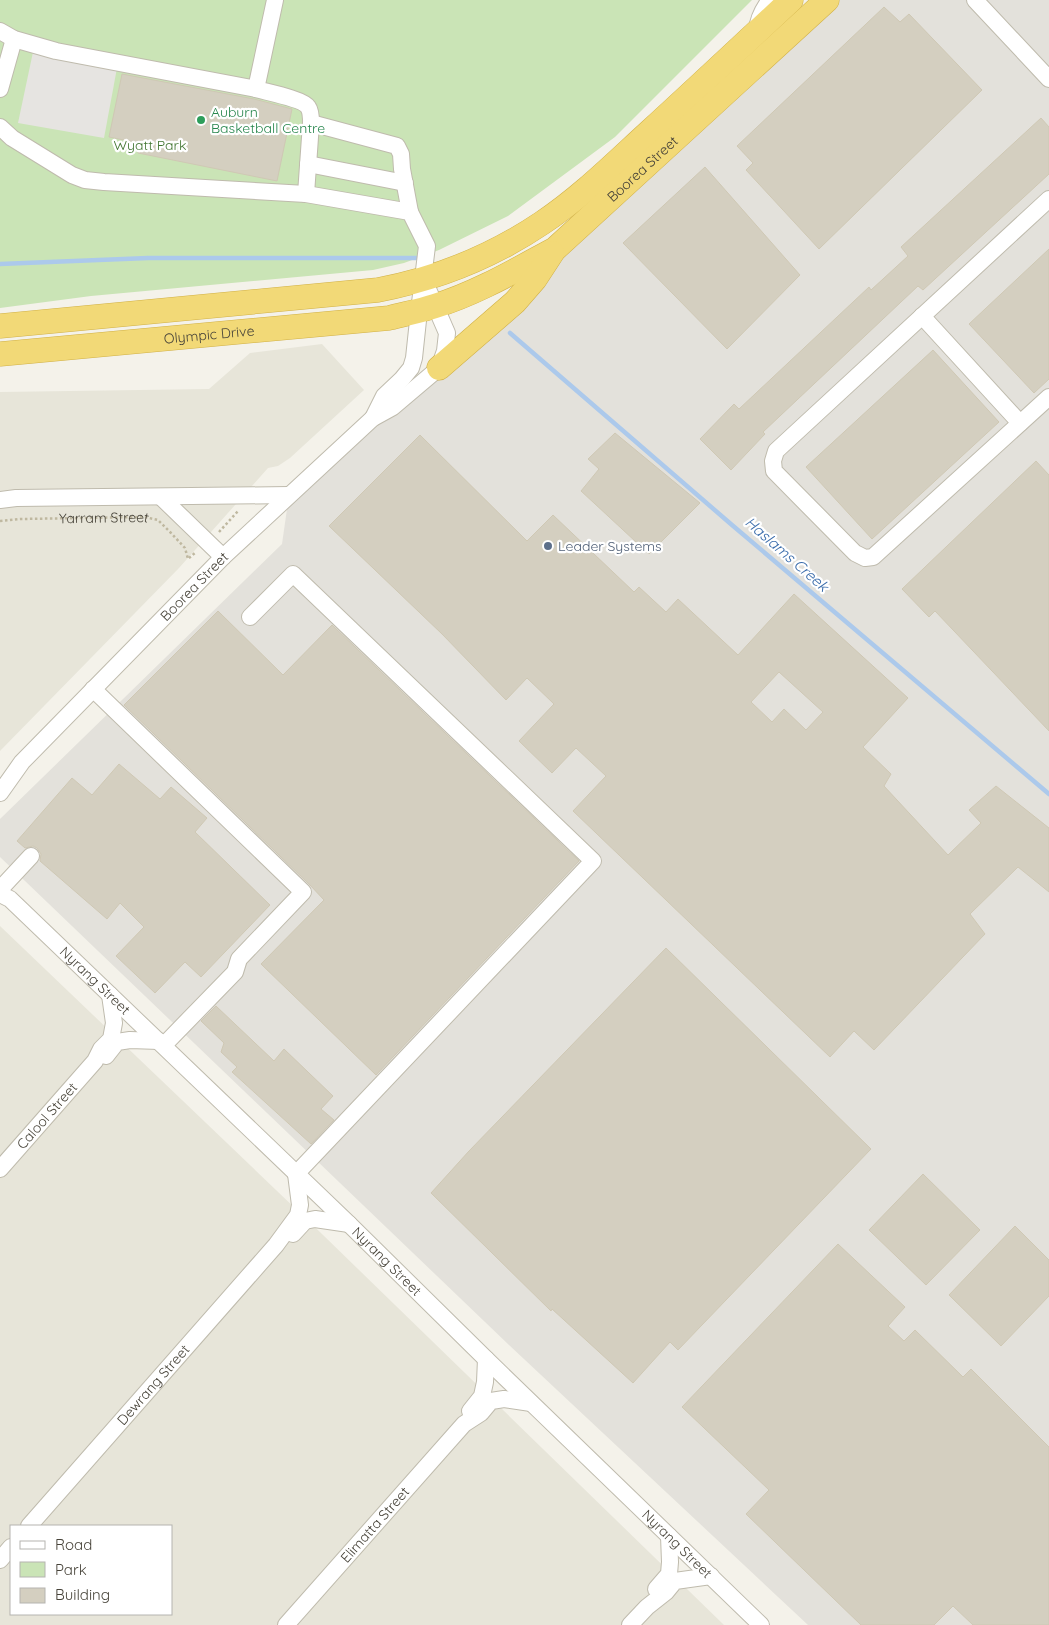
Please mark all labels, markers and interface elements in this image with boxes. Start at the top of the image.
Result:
place label: Auburn Basketball Centre [211,103,325,137]
marker: Auburn Basketball Centre [195,114,207,126]
street label: Boorea Street [603,132,682,206]
park label: Wyatt Park [114,136,186,154]
street label: Olympic Drive [163,321,255,348]
street label: Yarram Street [59,508,151,527]
water label: Haslams Creek [741,513,834,597]
place label: Leader Systems [558,537,662,555]
marker: Leader Systems [542,540,554,552]
street label: Boorea Street [156,548,232,625]
street label: Nyrang Street [56,943,134,1019]
street label: Calool Street [13,1078,81,1153]
street label: Nyrang Street [348,1223,426,1300]
street label: Dewrang Street [113,1341,193,1429]
street label: Elimatta Street [336,1483,413,1566]
street label: Nyrang Street [638,1506,716,1582]
legend [10,1525,172,1615]
text: Road [55,1535,92,1554]
text: Park [55,1560,87,1579]
text: Building [55,1585,110,1604]

